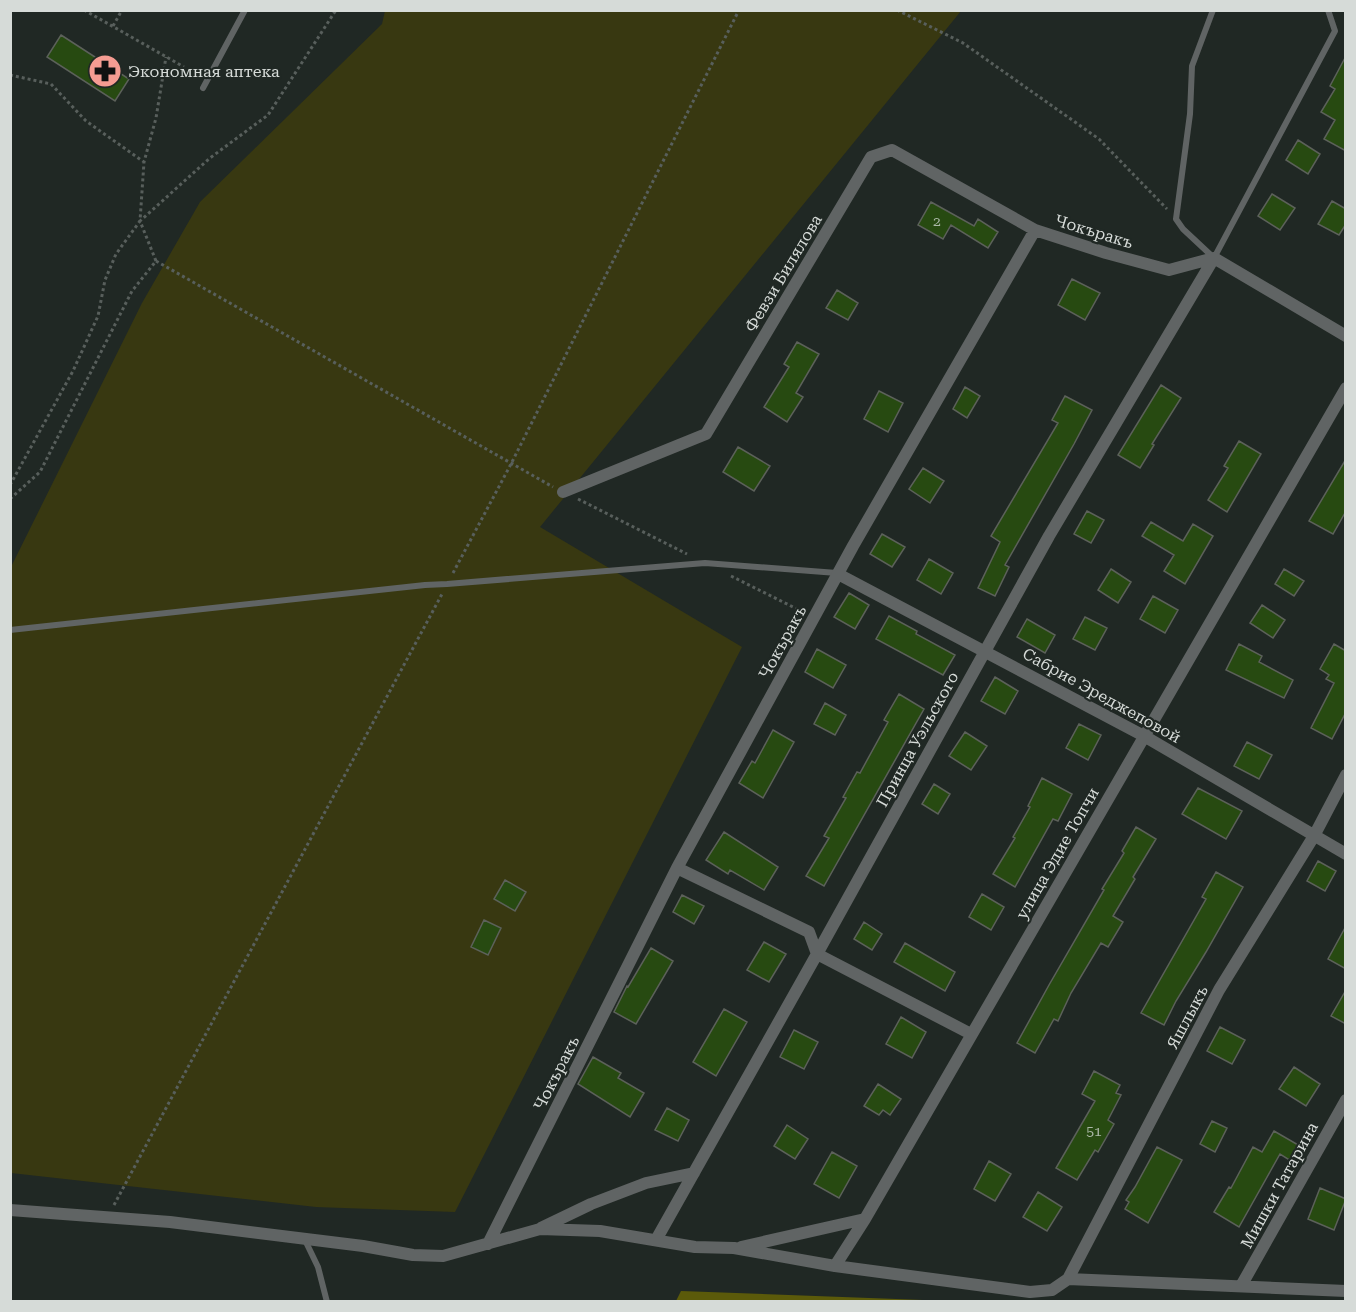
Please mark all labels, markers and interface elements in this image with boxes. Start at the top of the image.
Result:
pharmacy icon: Экономная аптека [87,53,123,89]
place label: Экономная аптека [128,62,280,81]
street label: Февзи Билялова [741,211,826,335]
street label: Чокъракъ [1052,211,1135,252]
house number: 2 [933,213,941,229]
street label: Чокъракъ [755,602,810,682]
street label: Сабрие Эреджеповой [1019,644,1184,747]
street label: Принца Уэльского [872,668,963,810]
street label: улица Эдие Топчи [1012,784,1103,922]
street label: Яшлыкъ [1163,982,1212,1052]
street label: Чокъракъ [530,1033,583,1114]
street label: Мишки Татарина [1237,1119,1322,1252]
house number: 51 [1086,1123,1102,1139]

